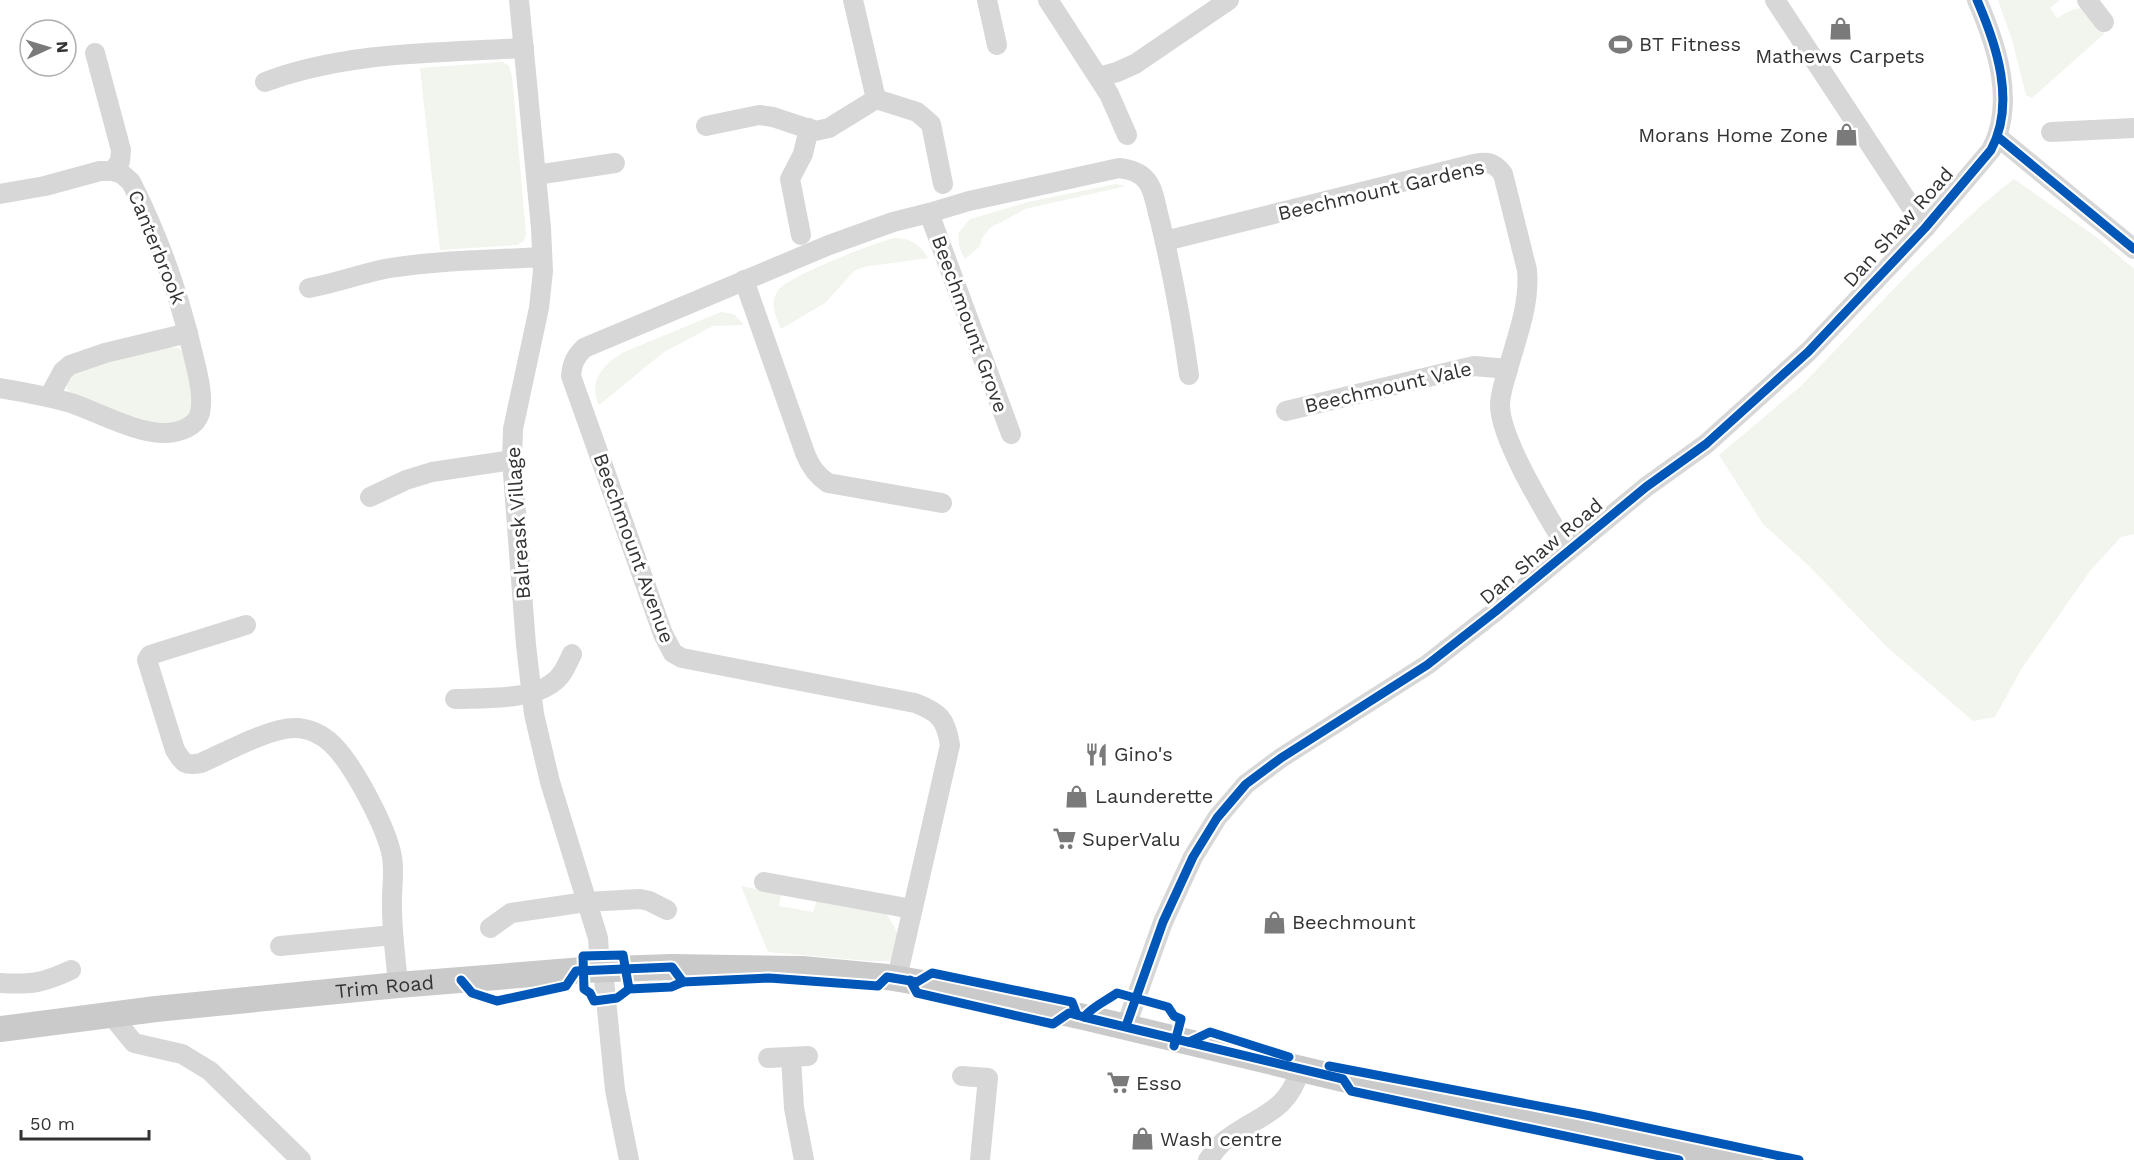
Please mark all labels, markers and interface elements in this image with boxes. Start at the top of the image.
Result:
shop icon: Mathews Carpets [1827,16,1853,42]
north arrow [18,18,78,78]
sports icon: BT Fitness [1608,31,1634,57]
place label: BT Fitness [1639,32,1741,56]
text: N [53,40,72,54]
place label: Mathews Carpets [1755,44,1925,68]
shop icon: Morans Home Zone [1833,122,1859,148]
place label: Morans Home Zone [1638,123,1828,147]
street label: Beechmount Gardens [1275,155,1487,225]
street label: Dan Shaw Road [1838,162,1958,292]
street label: Canterbrook [123,186,191,308]
street label: Beechmount Grove [927,232,1013,416]
street label: Beechmount Vale [1302,356,1474,418]
street label: Balreask Village [501,446,535,600]
street label: Beechmount Avenue [588,450,680,646]
street label: Dan Shaw Road [1475,493,1607,609]
restaurant icon: Gino's [1083,741,1109,767]
place label: Gino's [1114,742,1173,766]
shop icon: Launderette [1064,783,1090,809]
place label: Launderette [1095,784,1213,808]
supermarket icon: SuperValu [1051,826,1077,852]
place label: SuperValu [1082,827,1180,851]
shop icon: Beechmount [1261,909,1287,935]
place label: Beechmount [1292,910,1416,934]
street label: Trim Road [334,970,435,1003]
supermarket icon: Esso [1105,1070,1131,1096]
place label: Esso [1136,1071,1182,1095]
scale bar [21,1103,148,1141]
text: 50 m [30,1113,75,1134]
shop icon: Wash centre [1129,1126,1155,1152]
place label: Wash centre [1160,1127,1282,1151]

